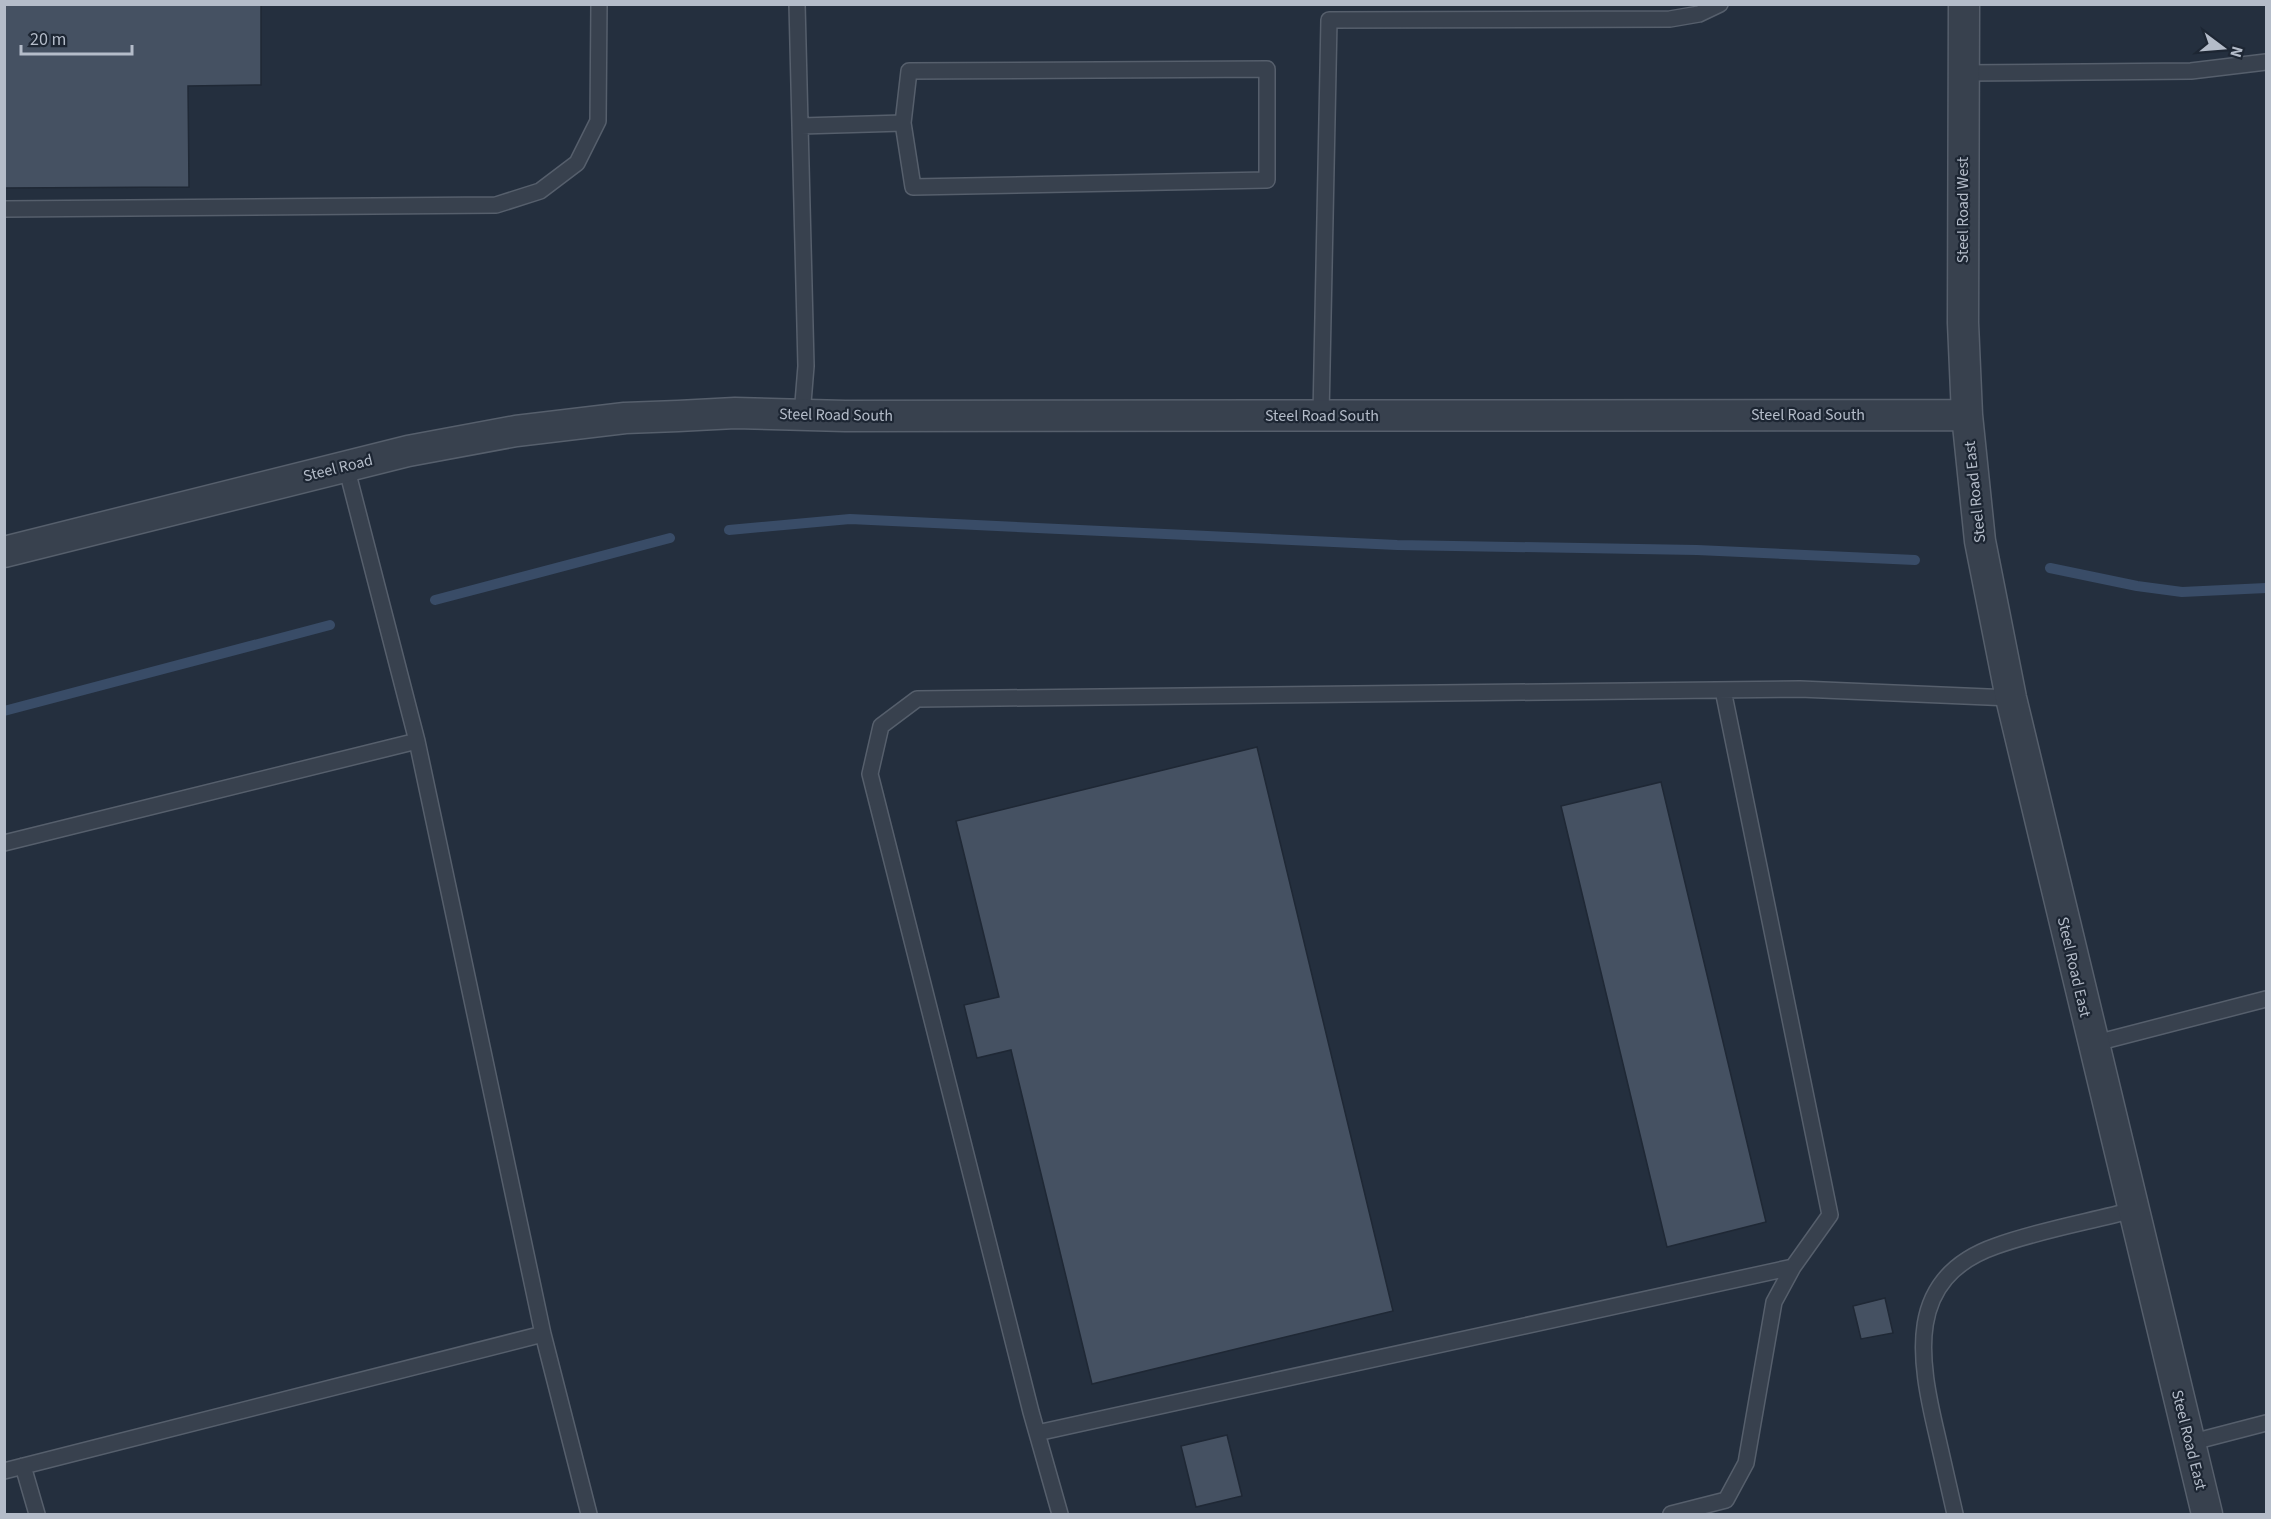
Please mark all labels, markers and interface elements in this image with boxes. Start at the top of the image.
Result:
scale bar [21,18,132,56]
north arrow [2193,18,2253,78]
text: 20 m [30,27,66,52]
text: N [2224,44,2248,60]
street label: Steel Road West [1952,156,1974,263]
street label: Steel Road South [779,403,893,427]
street label: Steel Road South [1751,404,1865,426]
street label: Steel Road South [1265,405,1379,427]
street label: Steel Road East [1959,439,1991,544]
street label: Steel Road [301,449,375,487]
street label: Steel Road East [2052,915,2096,1020]
street label: Steel Road East [2166,1388,2212,1493]

